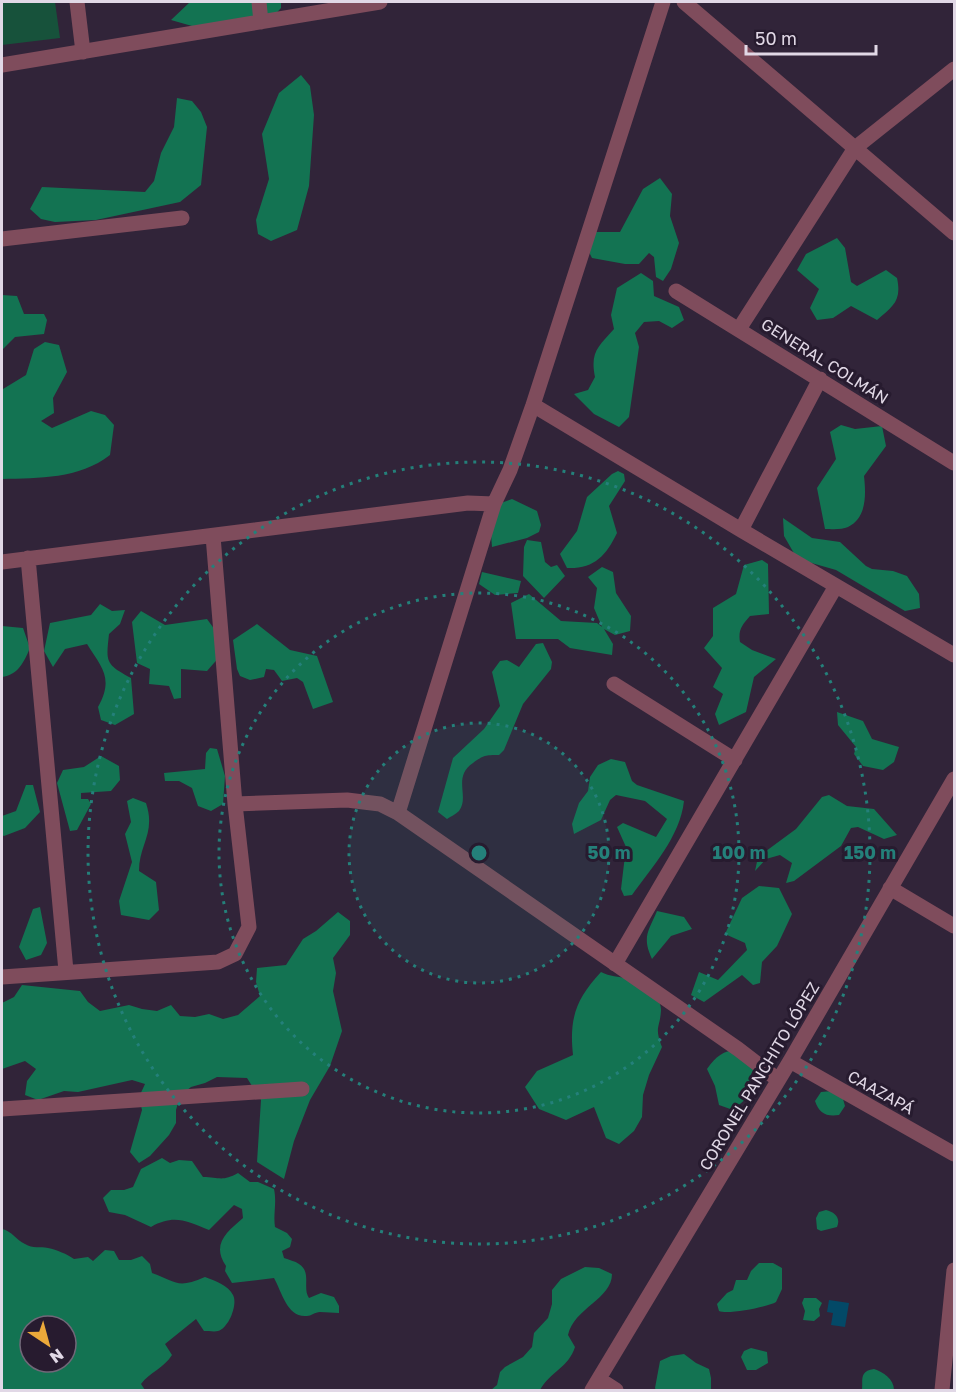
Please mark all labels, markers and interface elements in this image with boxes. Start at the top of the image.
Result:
scale bar [746,18,876,56]
text: 50 m [755,27,797,49]
street label: GENERAL COLMÁN [758,314,892,408]
text: 50 m [588,841,630,863]
text: 100 m [713,841,765,863]
text: 150 m [844,841,896,863]
centre of rings [469,843,489,863]
street label: CORONEL PANCHITO LÓPEZ [695,978,823,1174]
street label: CAAZAPÁ [844,1066,918,1118]
north arrow [18,1314,78,1374]
text: N [46,1344,68,1368]

